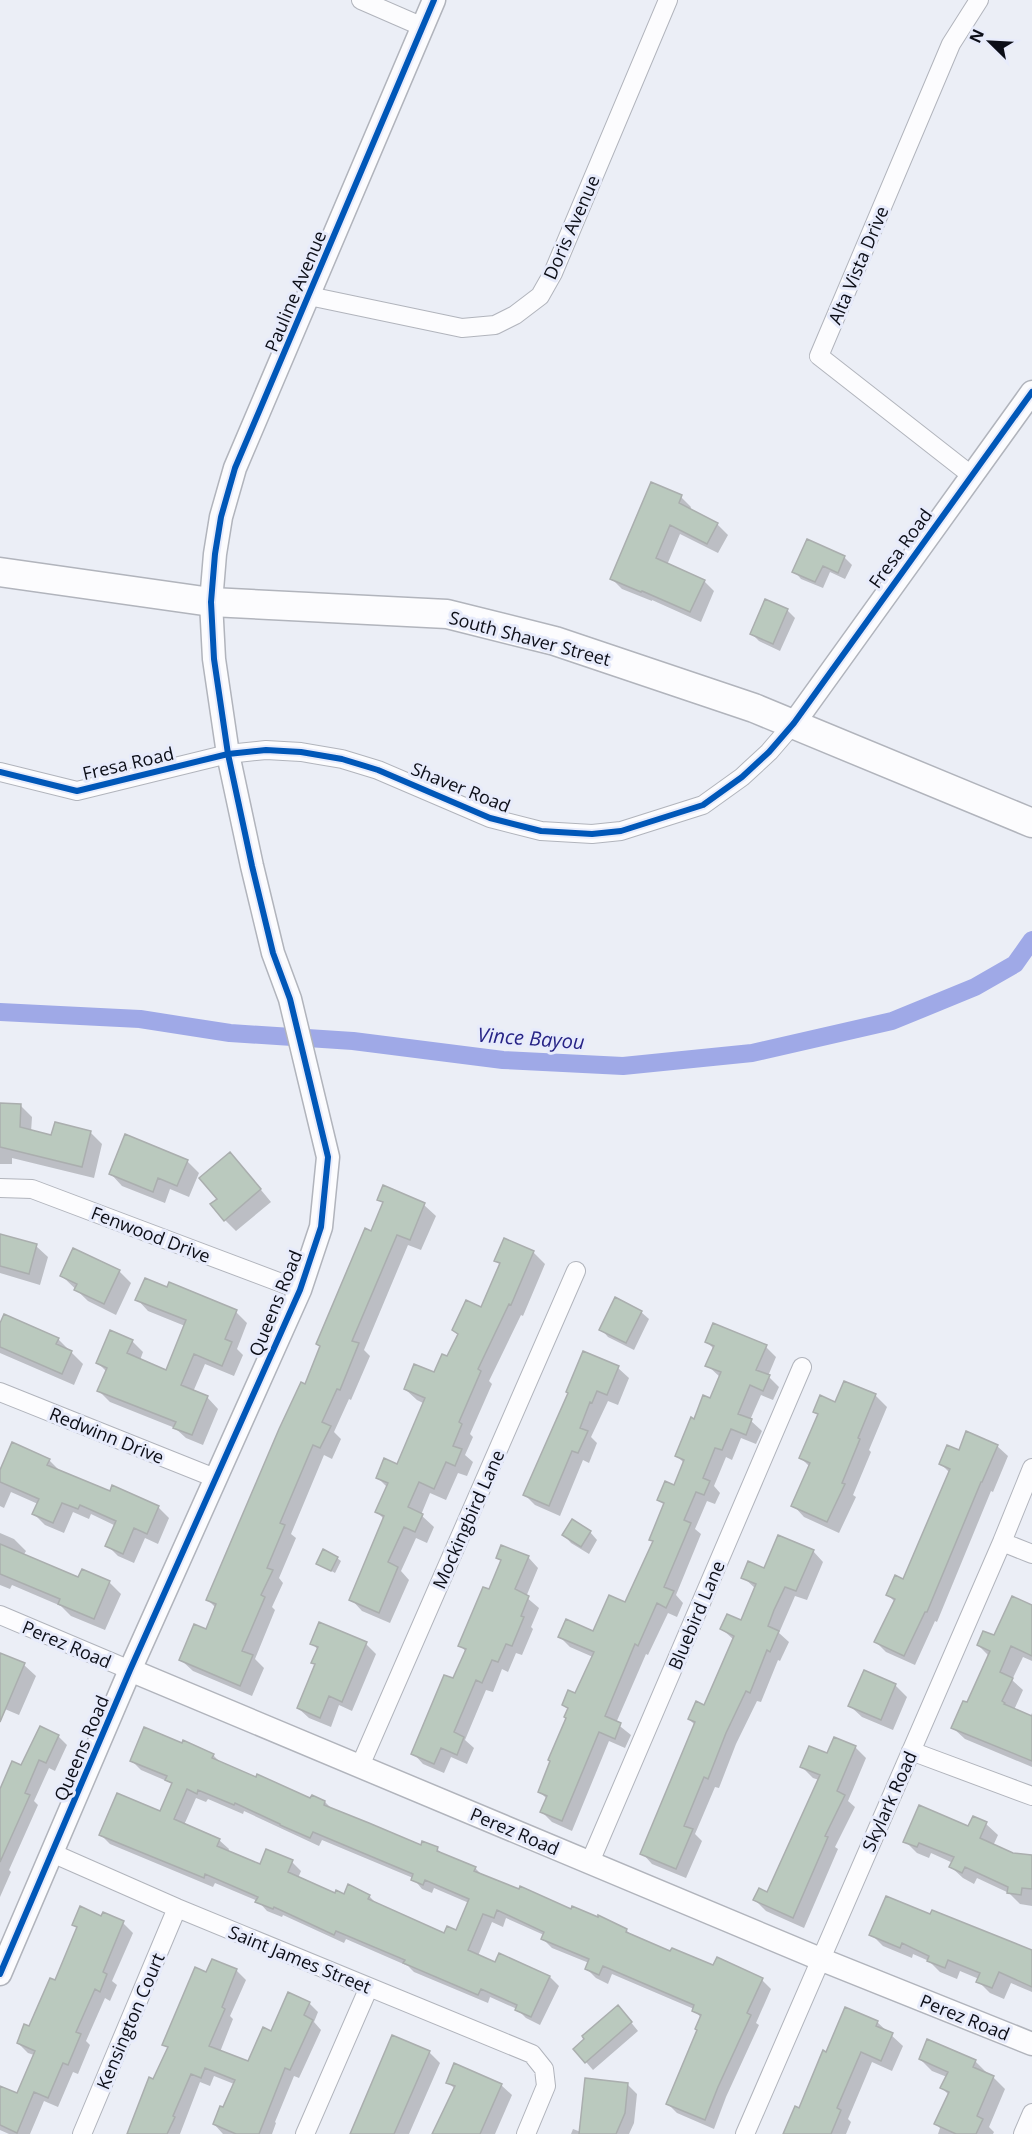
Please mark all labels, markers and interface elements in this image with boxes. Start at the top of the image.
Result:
north arrow [960,12,1020,72]
text: N [964,25,989,46]
street label: Doris Avenue [537,171,605,283]
street label: Alta Vista Drive [822,202,894,328]
street label: Pauline Avenue [259,227,331,355]
street label: Fresa Road [863,503,937,593]
street label: South Shaver Street [447,605,613,671]
street label: Fresa Road [80,741,176,785]
street label: Shaver Road [408,756,514,818]
water label: Vince Bayou [477,1021,585,1055]
street label: Fenwood Drive [88,1200,214,1268]
street label: Queens Road [243,1246,307,1360]
street label: Redwinn Drive [46,1401,168,1469]
street label: Mockingbird Lane [427,1446,509,1592]
street label: Bluebird Lane [662,1557,730,1673]
street label: Perez Road [19,1614,115,1674]
street label: Queens Road [48,1692,114,1804]
street label: Skylark Road [856,1747,922,1855]
street label: Perez Road [467,1801,563,1861]
street label: Saint James Street [225,1919,375,1999]
street label: Kensington Court [90,1949,170,2093]
street label: Perez Road [917,1988,1013,2046]

